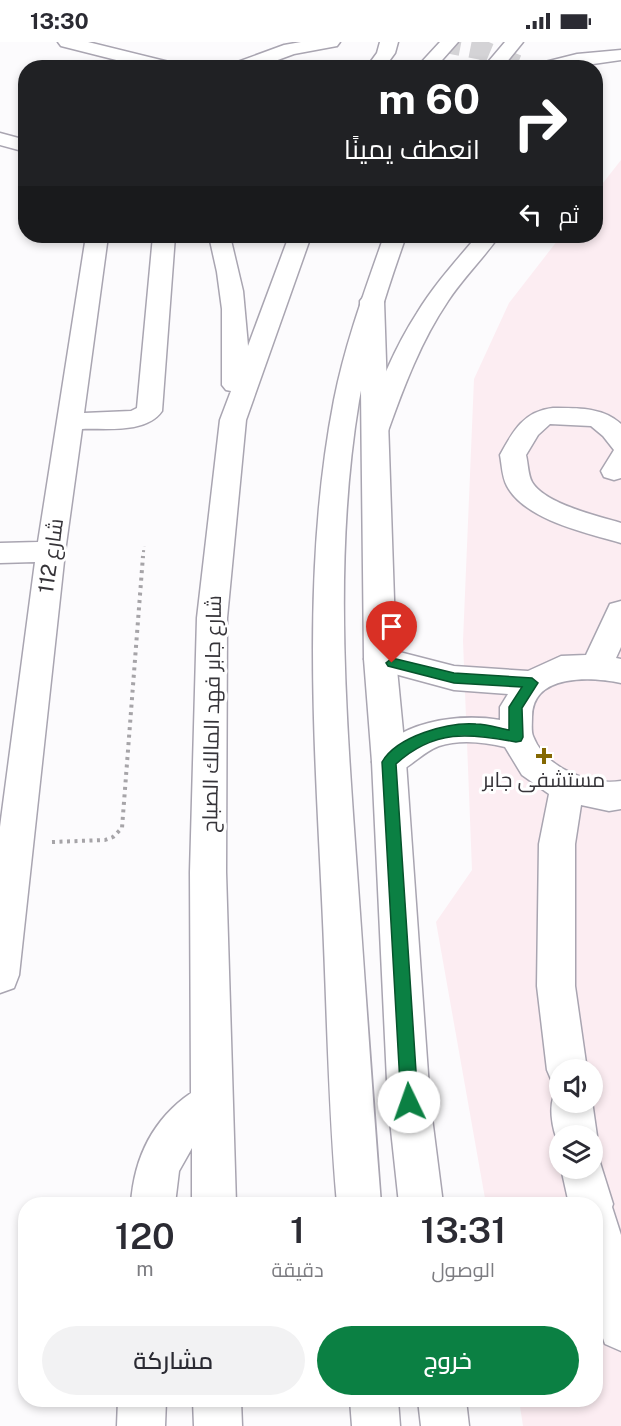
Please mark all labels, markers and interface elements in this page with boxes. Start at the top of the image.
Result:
text: 13:30 [30,8,89,34]
text: 60 m [378,74,480,123]
icon: right [501,84,579,162]
text: انعطف يمينًا [344,133,480,165]
icon: left [514,198,547,231]
text: ثم [559,202,579,228]
street label: شارع 112 [33,517,70,595]
street label: شارع جابر فهد المالك الصباح [197,595,228,833]
pin [366,601,417,663]
icon: arrive [375,610,408,643]
marker: مستشفى جابر [535,747,553,765]
place label: مستشفى جابر [482,767,605,793]
map controls [549,1059,603,1179]
button: sound [549,1059,603,1113]
position arrow [377,1070,441,1134]
button: layers [549,1125,603,1179]
text: 1 [290,1209,305,1251]
text: 13:31 [420,1209,506,1251]
text: 120 [115,1215,175,1257]
text: m [136,1257,153,1281]
text: دقيقة [272,1258,324,1282]
text: الوصول [431,1258,495,1282]
button: مشاركة [42,1326,305,1395]
button: خروج [317,1326,579,1395]

